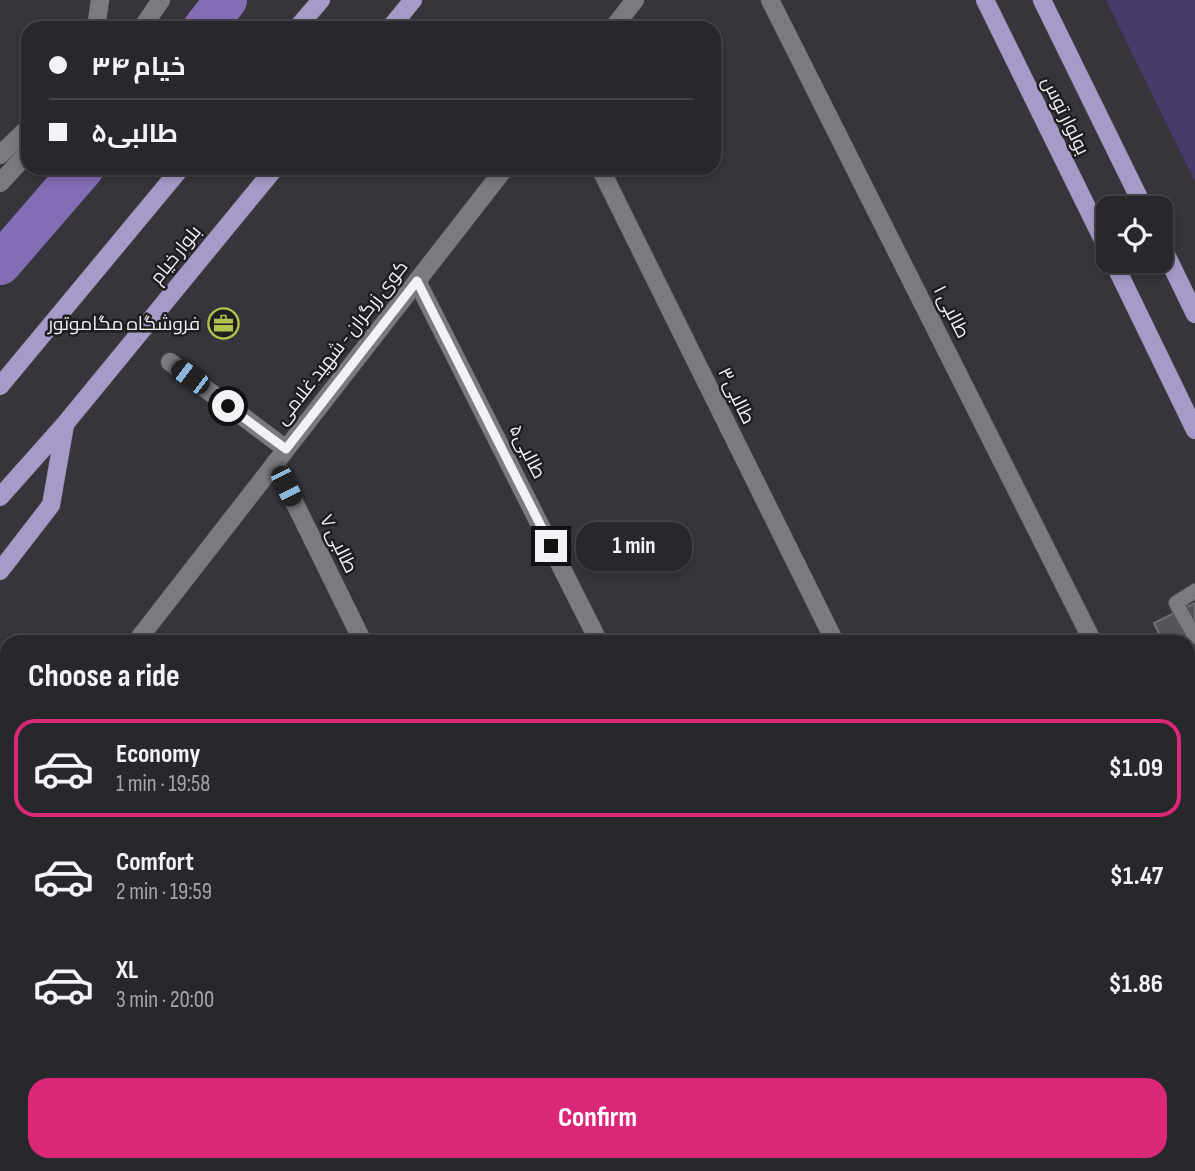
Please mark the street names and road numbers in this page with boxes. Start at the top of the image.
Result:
street label: بولوار توس [1036,73,1094,159]
street label: بلوار خیام [145,221,207,290]
street label: کوی زرگران - شهید غلامی [271,256,413,430]
street label: طالبی ۱ [928,282,974,342]
street label: طالبی۳ [712,364,760,428]
street label: طالبی۵ [504,421,550,483]
street label: طالبی ۷ [314,511,362,577]

